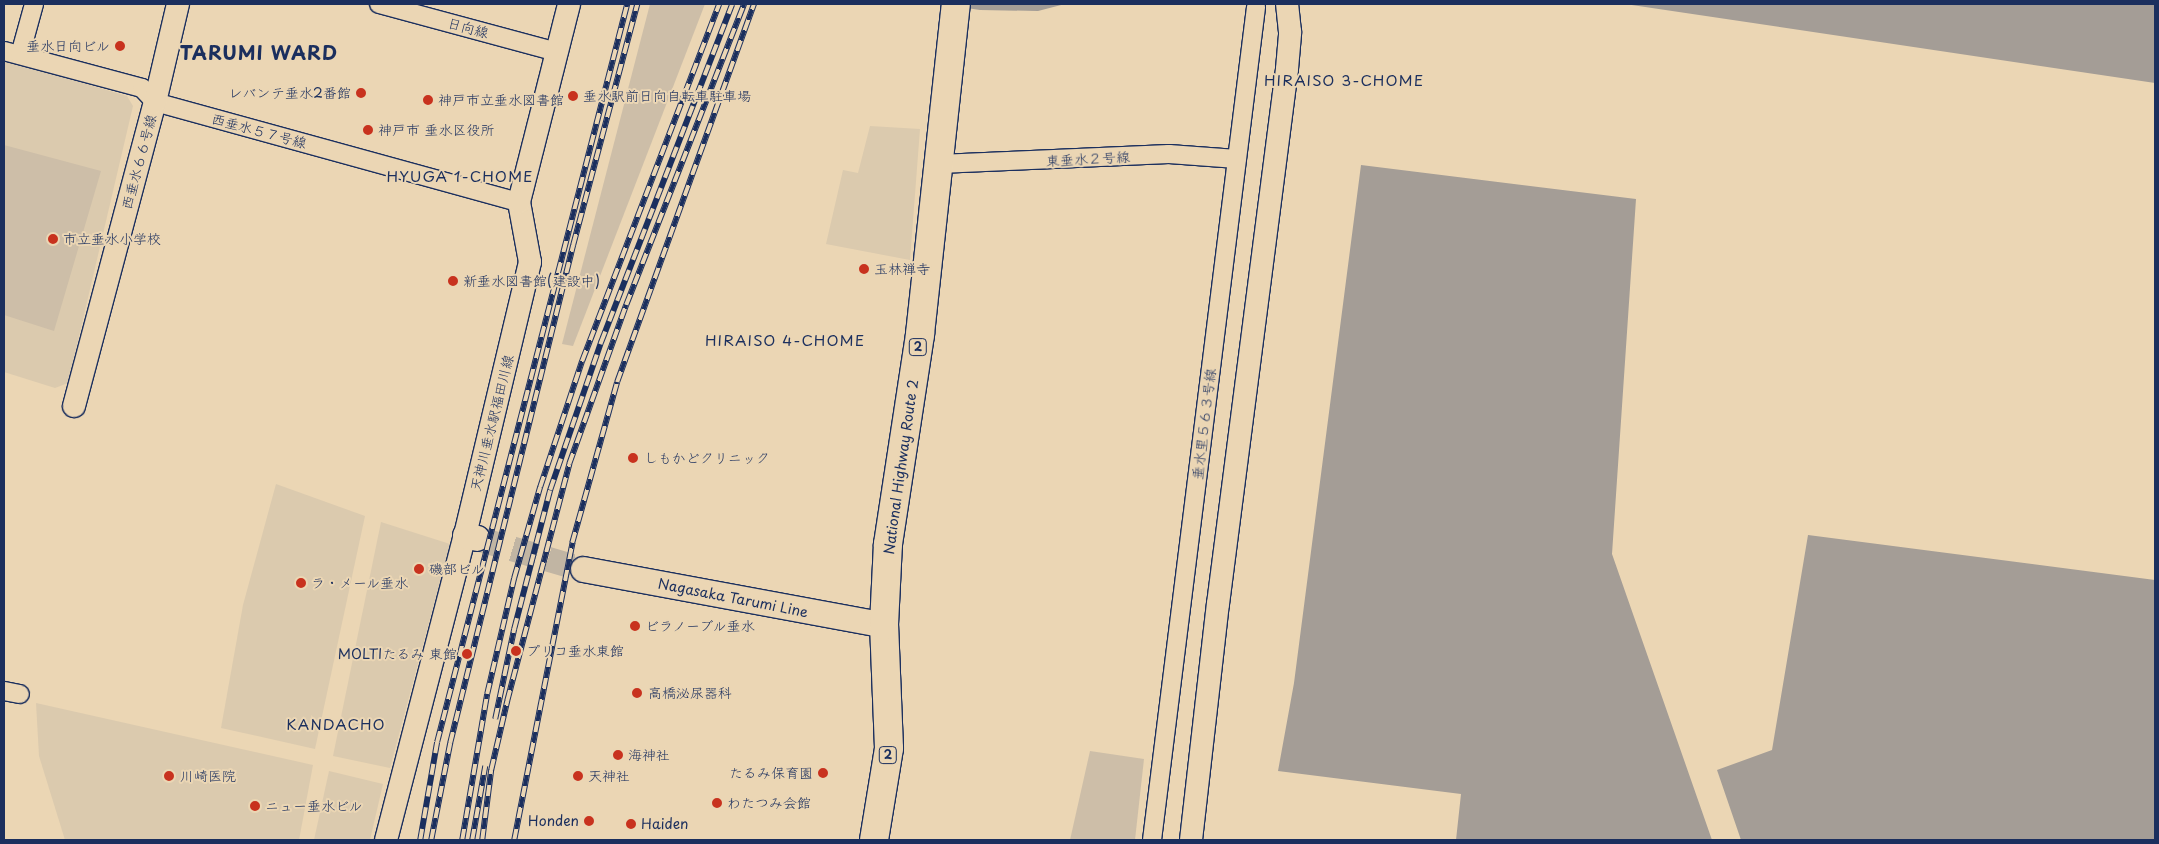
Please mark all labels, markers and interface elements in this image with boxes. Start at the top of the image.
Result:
street label: 日向線 [446,14,490,42]
place label: 垂水日向ビル [26,38,110,54]
marker: 垂水日向ビル [114,40,126,52]
district label: TARUMI WARD [179,42,339,64]
district label: HIRAISO 3-CHOME [1263,71,1425,89]
place label: レバンテ垂水2番館 [229,85,351,101]
marker: レバンテ垂水2番館 [355,87,367,99]
place label: 垂水駅前日向自転車駐車場 [583,88,751,104]
marker: 垂水駅前日向自転車駐車場 [567,90,579,102]
place label: 神戸市立垂水図書館 [438,92,564,108]
marker: 神戸市立垂水図書館 [422,94,434,106]
street label: 西垂水５７号線 [209,110,309,152]
street label: 西垂水６６号線 [118,112,160,212]
place label: 神戸市 垂水区役所 [378,122,495,138]
marker: 神戸市 垂水区役所 [362,124,374,136]
street label: 東垂水２号線 [1046,148,1130,170]
district label: HYUGA 1-CHOME [385,167,535,185]
place label: 市立垂水小学校 [63,231,161,247]
marker: 市立垂水小学校 [47,233,59,245]
place label: 玉林禅寺 [874,261,930,277]
marker: 玉林禅寺 [858,263,870,275]
place label: 新垂水図書館(建設中) [463,273,600,289]
marker: 新垂水図書館(建設中) [447,275,459,287]
district label: HIRAISO 4-CHOME [704,331,866,349]
road number: 2 [908,338,928,357]
street label: 天神川垂水駅福田川線 [467,353,517,493]
street label: 垂水里５６３号線 [1189,367,1219,481]
street label: National Highway Route 2 [880,378,922,556]
place label: しもかどクリニック [644,450,770,466]
marker: しもかどクリニック [626,451,640,465]
place label: 磯部ビル [429,561,485,577]
marker: 磯部ビル [413,563,425,575]
place label: ラ・メール垂水 [311,575,409,591]
street label: Nagasaka Tarumi Line [656,575,810,621]
marker: ラ・メール垂水 [295,577,307,589]
place label: ビラノーブル垂水 [645,618,757,634]
marker: ビラノーブル垂水 [629,620,641,632]
place label: プリコ垂水東館 [526,643,624,659]
marker: プリコ垂水東館 [510,645,522,657]
place label: MOLTIたるみ 東館 [338,646,457,662]
marker: MOLTIたるみ 東館 [461,648,473,660]
place label: 高橋泌尿器科 [648,685,732,701]
marker: 高橋泌尿器科 [630,686,644,700]
district label: KANDACHO [285,715,387,733]
road number: 2 [878,746,898,764]
place label: 海神社 [628,747,670,763]
marker: 海神社 [612,749,624,761]
place label: たるみ保育園 [729,765,813,781]
marker: たるみ保育園 [817,767,829,779]
place label: 川崎医院 [180,768,236,784]
place label: 天神社 [588,768,630,784]
marker: 川崎医院 [162,769,176,783]
marker: 天神社 [572,770,584,782]
place label: わたつみ会館 [727,795,811,811]
marker: わたつみ会館 [711,797,723,809]
place label: ニュー垂水ビル [265,798,363,814]
marker: ニュー垂水ビル [249,800,261,812]
place label: Honden [528,813,579,829]
marker: Honden [583,815,595,827]
place label: Haiden [641,816,689,832]
marker: Haiden [625,818,637,830]

